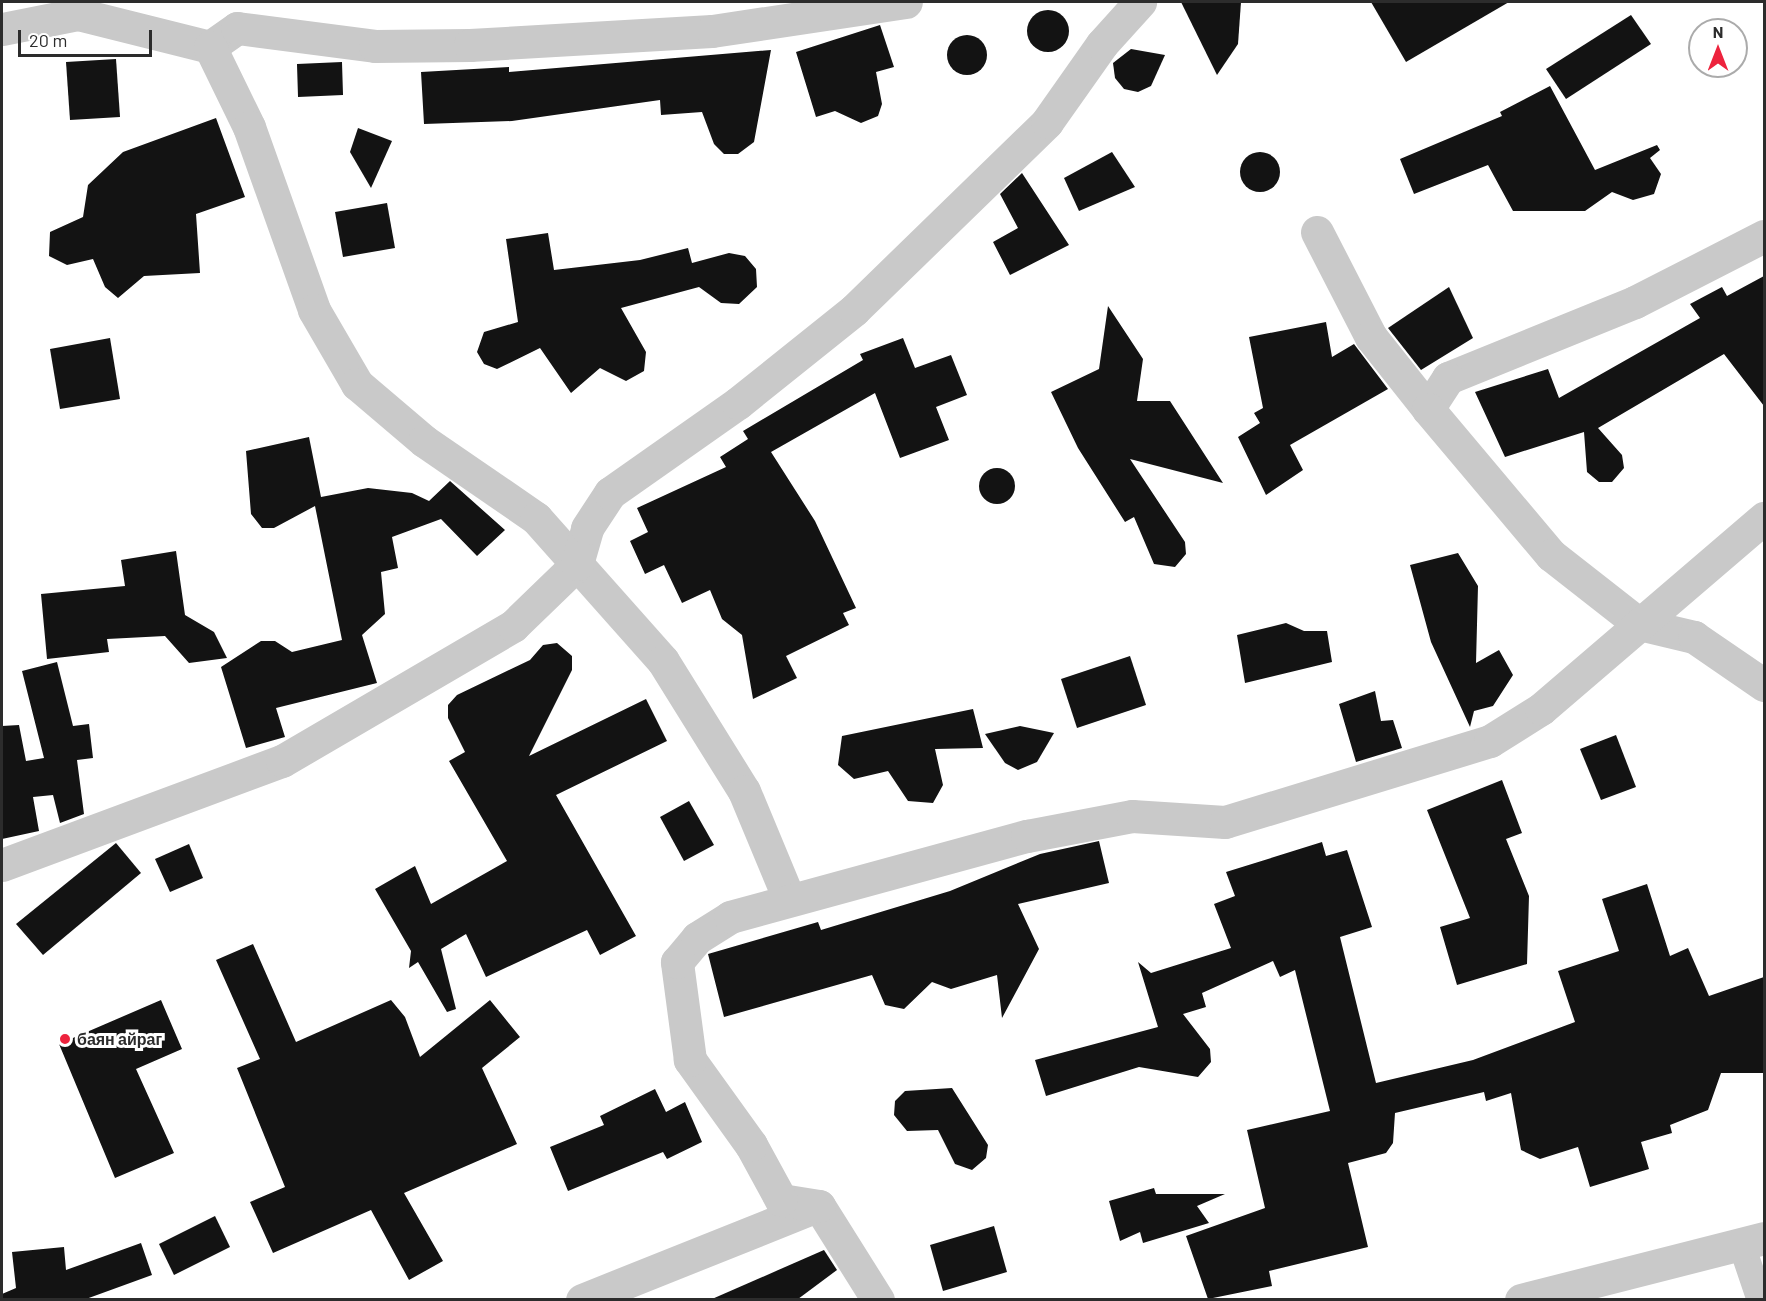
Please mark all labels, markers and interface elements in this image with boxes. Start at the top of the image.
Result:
scale bar [21,18,154,56]
north arrow [1688,18,1748,78]
text: N [1713,22,1723,41]
text: 20 m [29,29,67,51]
place label: баян айраг [77,1029,162,1049]
marker: баян айраг [58,1032,72,1046]

